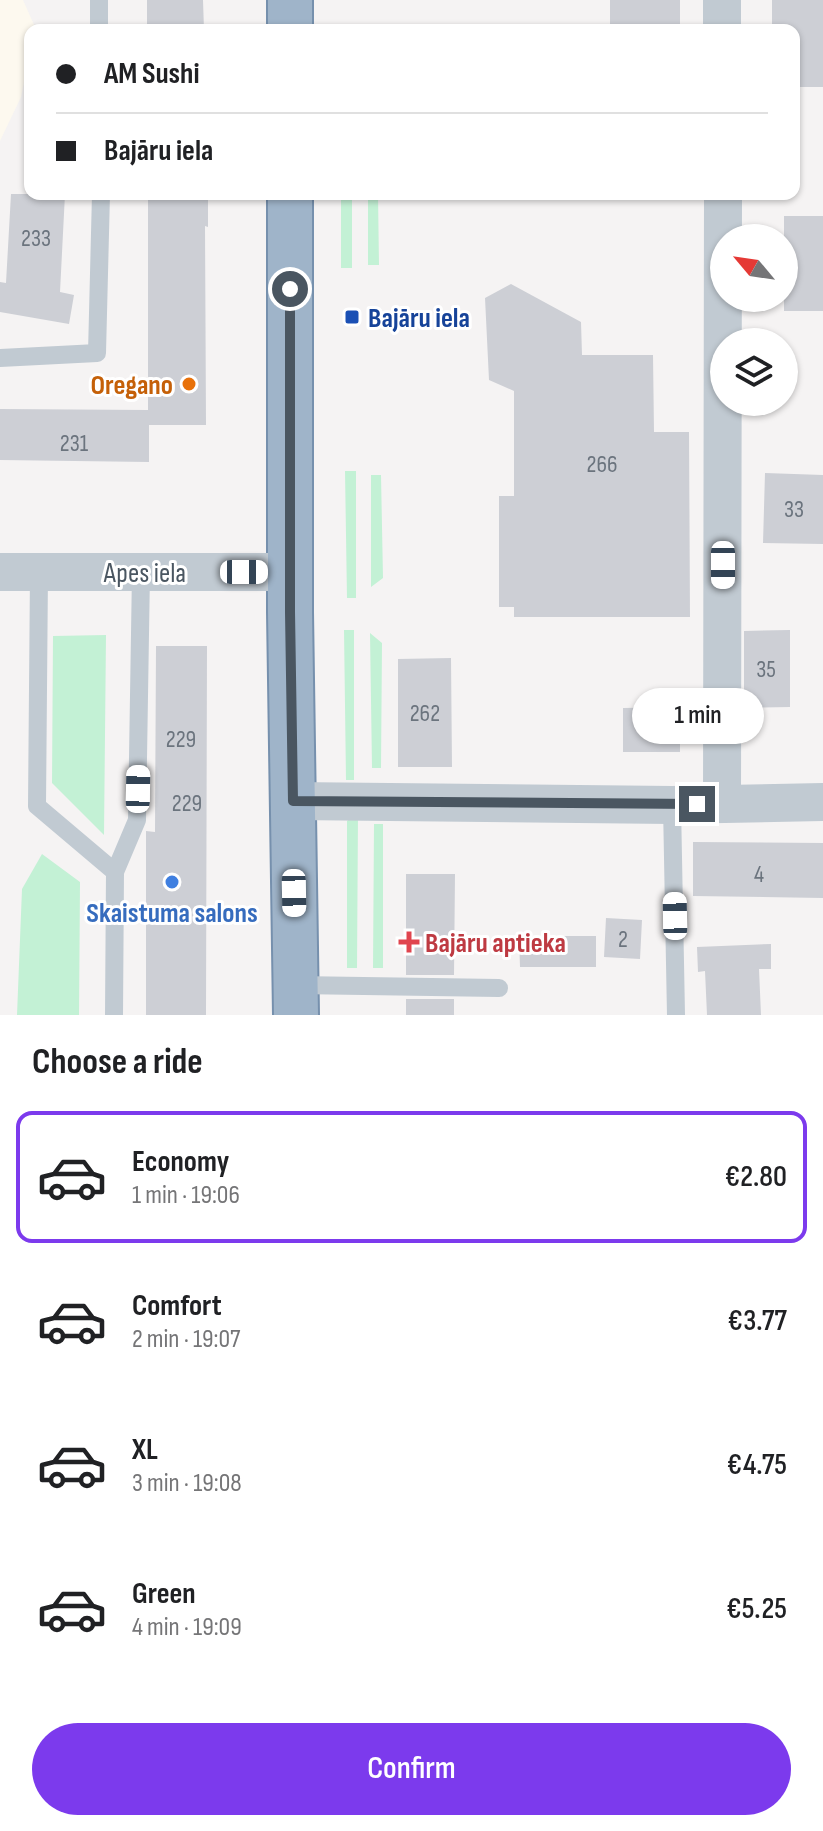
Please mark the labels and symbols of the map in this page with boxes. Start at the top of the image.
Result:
house number: 233 [21,224,51,253]
north arrow [710,224,798,312]
route start [272,271,308,307]
place label: Bajāru iela [368,302,470,335]
marker: Bajāru iela [343,308,361,326]
place label: Oregano [91,369,173,402]
marker: Oregano [180,375,198,393]
house number: 231 [60,429,89,458]
house number: 266 [587,450,617,479]
house number: 33 [784,495,804,524]
car [711,541,735,589]
street label: Apes iela [103,557,186,590]
car [220,560,268,584]
house number: 35 [756,655,776,684]
callout: 1 min [631,688,763,744]
house number: 262 [410,699,440,728]
house number: 229 [166,725,196,754]
car [126,765,150,813]
route end [679,786,715,822]
house number: 229 [172,789,202,818]
house number: 4 [754,860,764,889]
car [282,869,306,917]
marker: Skaistuma salons [163,873,181,891]
car [663,892,687,940]
place label: Skaistuma salons [86,897,258,930]
house number: 2 [618,925,628,954]
place label: Bajāru aptieka [425,927,566,960]
marker: Bajāru aptieka [400,933,418,951]

